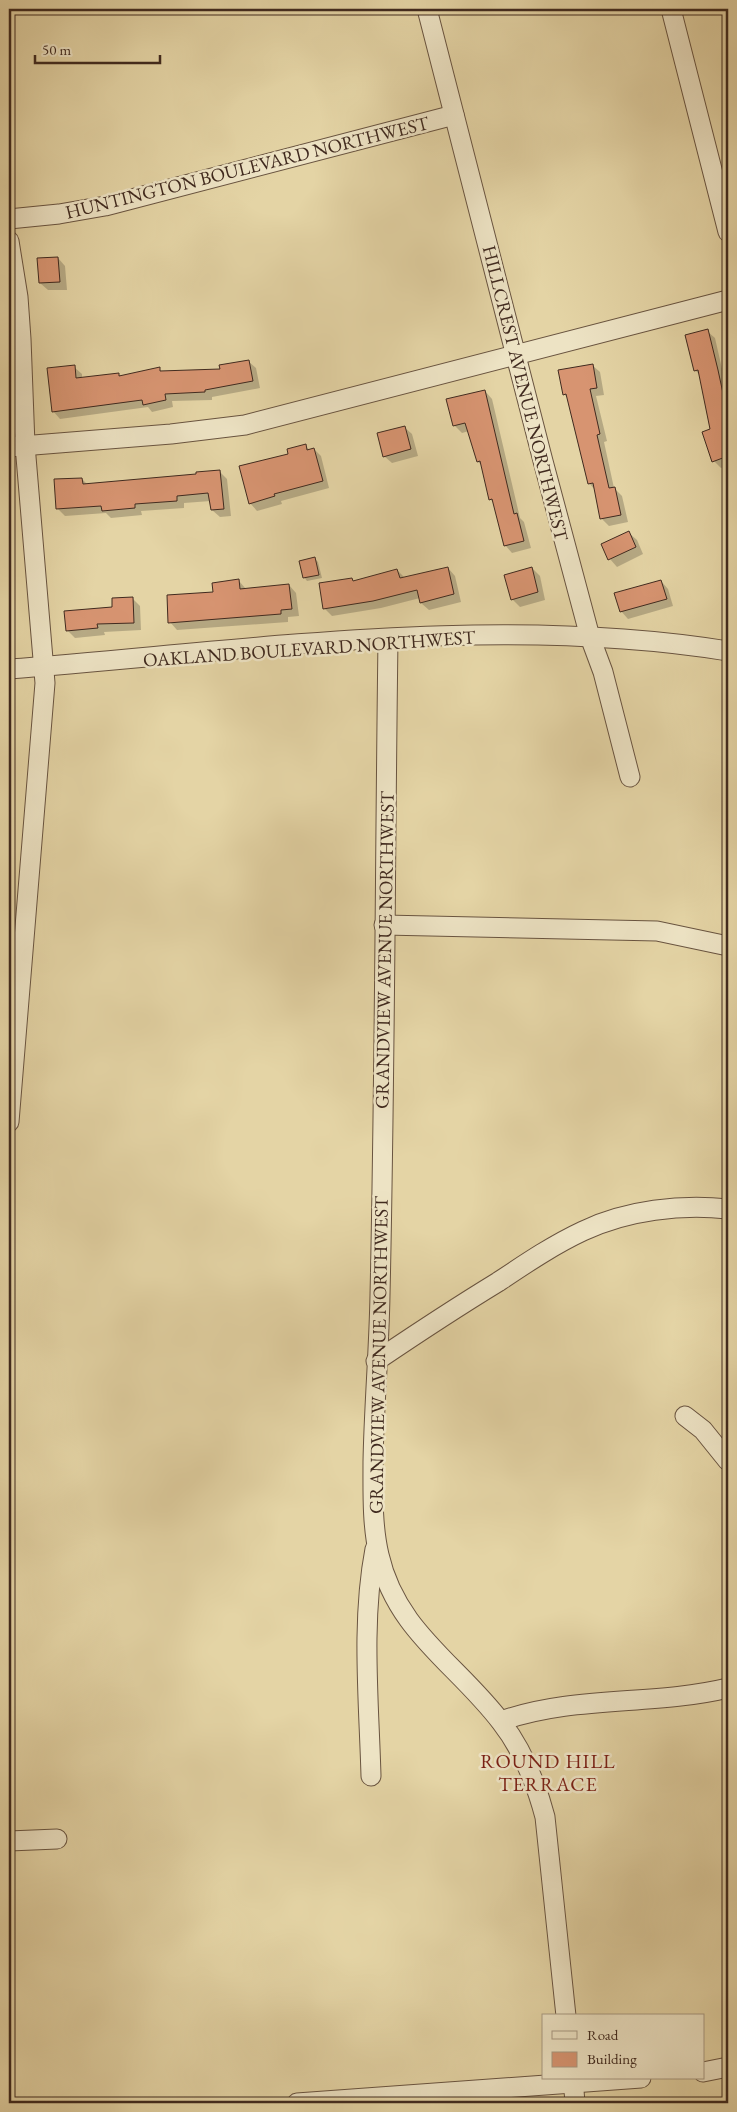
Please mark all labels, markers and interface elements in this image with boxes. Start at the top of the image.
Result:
scale bar [35,32,160,64]
text: 50 m [42,40,71,59]
street label: HUNTINGTON BOULEVARD NORTHWEST [63,110,432,225]
street label: HILLCREST AVENUE NORTHWEST [477,243,574,544]
street label: OAKLAND BOULEVARD NORTHWEST [142,624,476,673]
street label: GRANDVIEW AVENUE NORTHWEST [369,791,400,1109]
street label: GRANDVIEW AVENUE NORTHWEST [363,1196,394,1514]
district label: ROUND HILL TERRACE [480,1748,616,1797]
legend [542,2014,704,2080]
text: Road [587,2025,619,2044]
text: Building [587,2049,637,2068]

